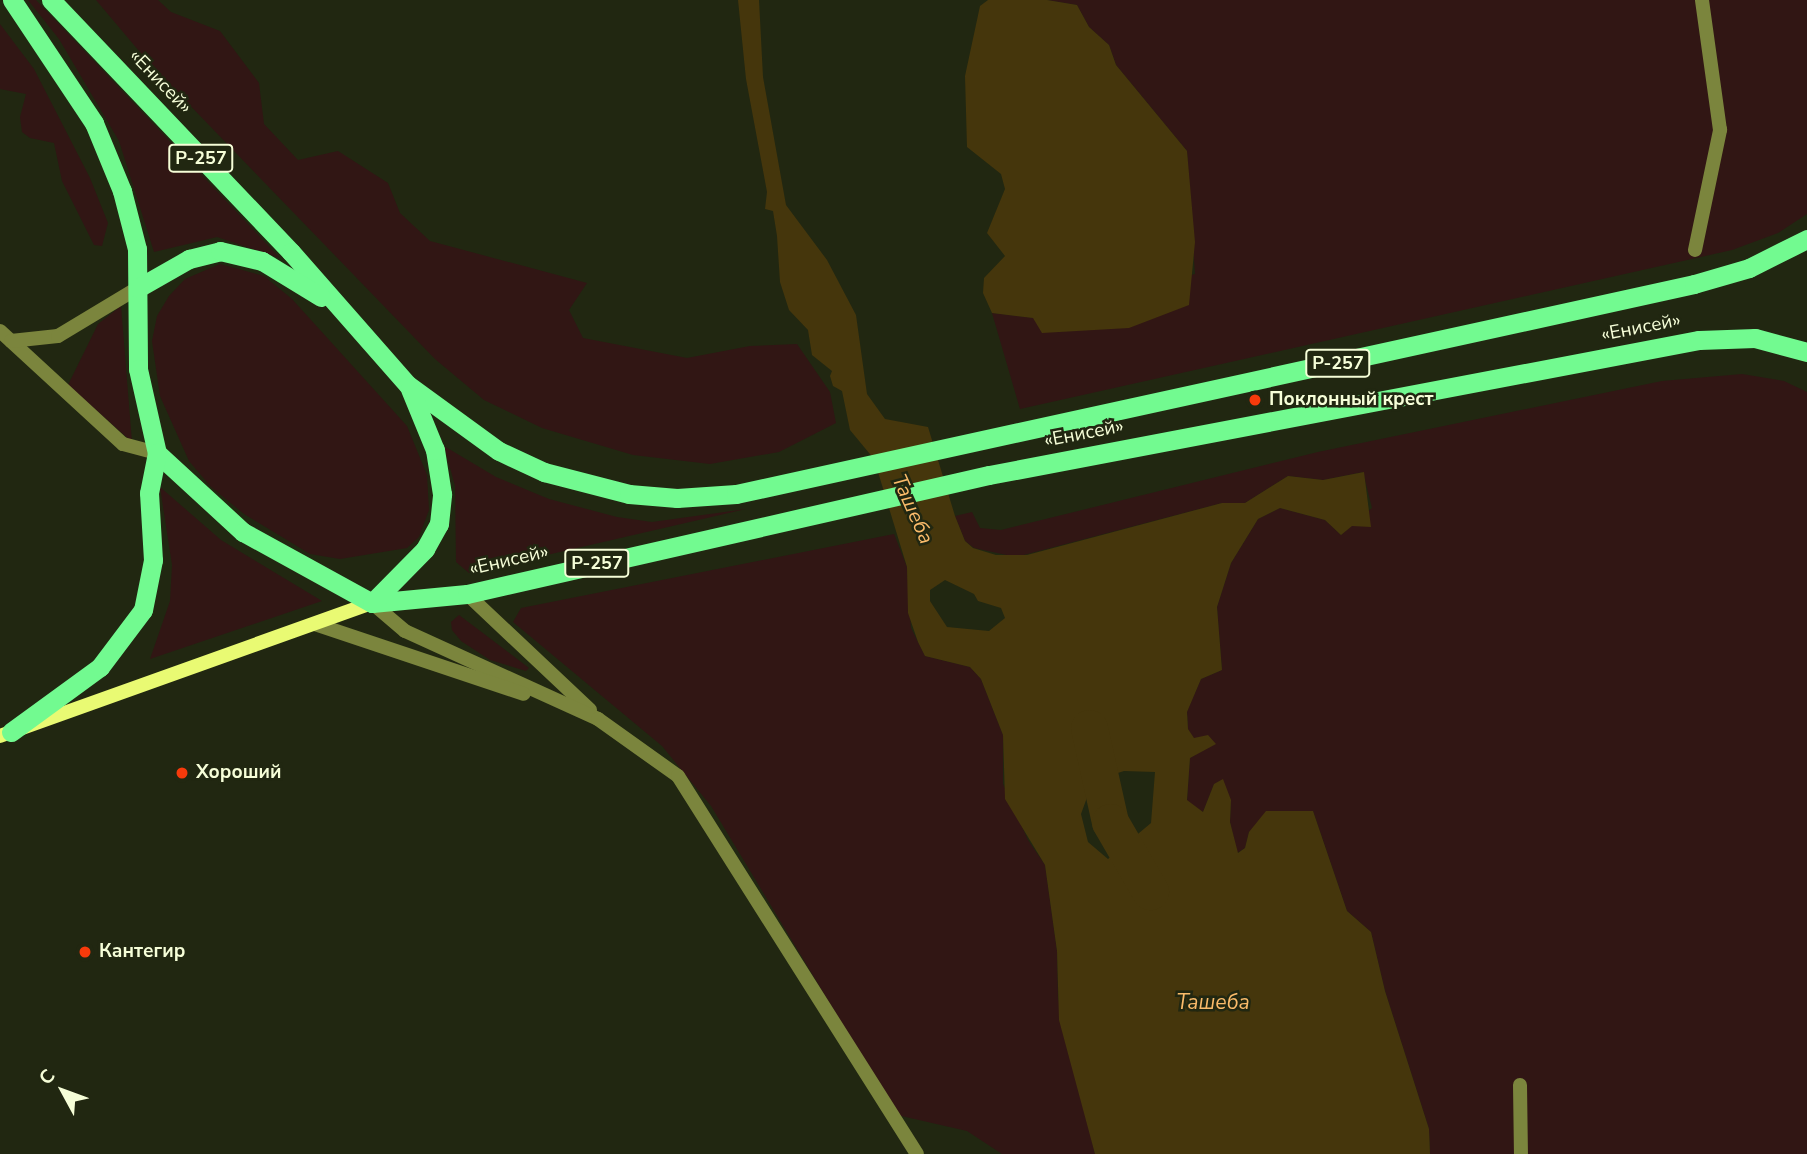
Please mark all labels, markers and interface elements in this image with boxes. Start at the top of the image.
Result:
street label: «Енисей» [124,45,196,119]
road number: Р-257 [168,144,234,173]
street label: «Енисей» [1599,309,1683,347]
road number: Р-257 [1305,348,1371,377]
place label: Поклонный крест [1269,389,1433,411]
marker: Поклонный крест [1247,392,1263,408]
street label: «Енисей» [1042,415,1126,453]
water label: Ташеба [886,470,940,548]
street label: «Енисей» [467,541,551,581]
road number: Р-257 [564,548,630,578]
place label: Хороший [196,762,281,784]
marker: Хороший [174,765,190,781]
place label: Кантегир [99,941,185,963]
marker: Кантегир [77,944,93,960]
water label: Ташеба [1176,989,1250,1015]
north arrow [28,1056,98,1126]
text: С [33,1064,61,1091]

